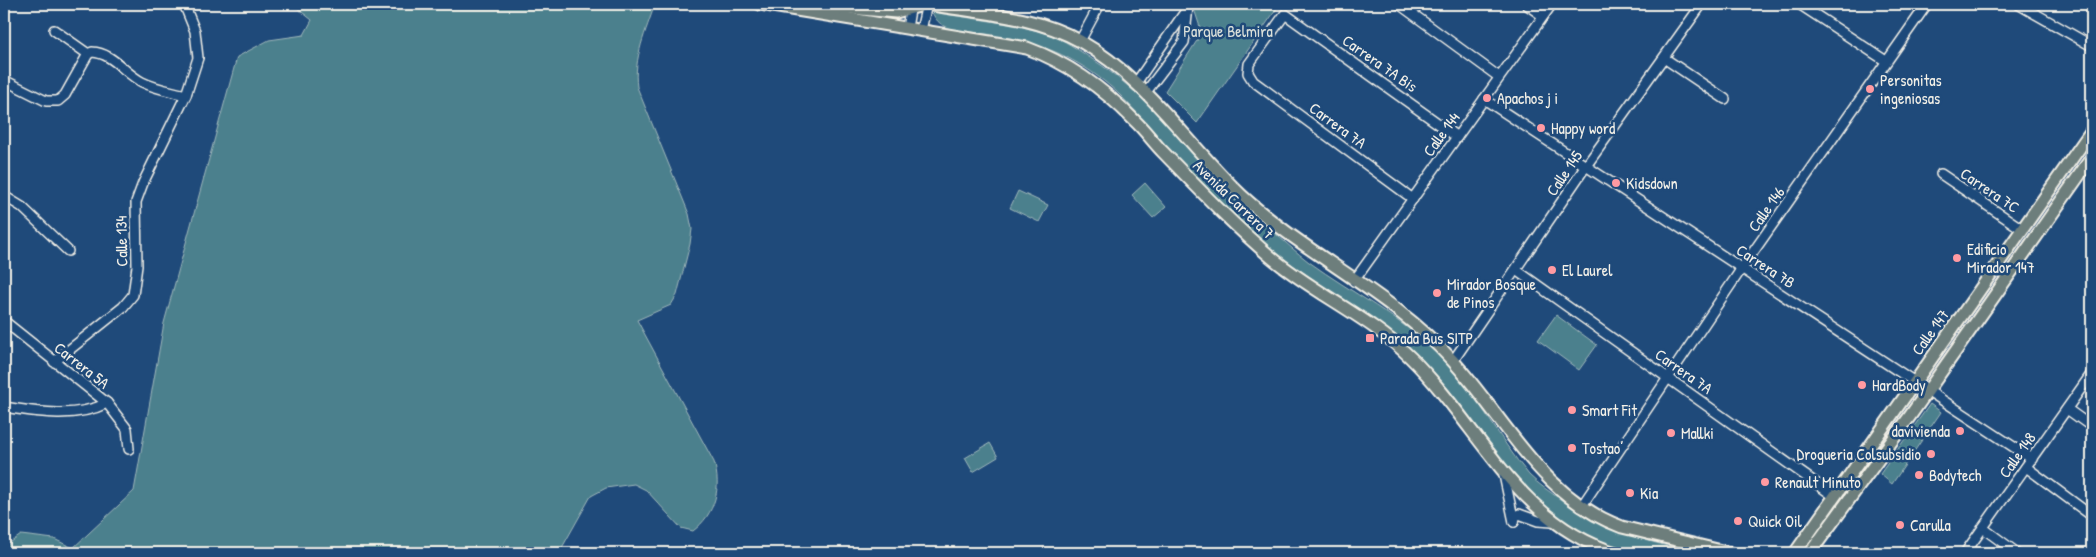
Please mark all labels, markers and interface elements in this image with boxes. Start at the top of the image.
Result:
park label: Parque Belmira [1183,20,1273,42]
street label: Carrera 7A Bis [1338,29,1422,97]
place label: Personitas ingeniosas [1880,69,1942,109]
marker: Personitas ingeniosas [1864,83,1876,95]
place label: Apachos j i [1497,87,1558,109]
marker: Apachos j i [1481,92,1493,104]
street label: Carrera 7A [1305,97,1371,153]
street label: Calle 144 [1417,107,1465,161]
place label: Happy word [1551,117,1615,139]
marker: Happy word [1535,122,1547,134]
street label: Calle 145 [1541,146,1587,200]
street label: Avenida Carrera 7 [1188,154,1280,244]
street label: Carrera 7C [1956,162,2024,218]
place label: Kidsdown [1626,172,1678,194]
marker: Kidsdown [1610,177,1622,189]
street label: Calle 146 [1743,182,1789,236]
street label: Calle 134 [110,215,132,267]
place label: Edificio Mirador 147 [1967,238,2035,278]
street label: Carrera 7B [1732,239,1800,293]
marker: Edificio Mirador 147 [1951,252,1963,264]
place label: El Laurel [1562,259,1613,281]
marker: El Laurel [1546,264,1558,276]
place label: Mirador Bosque de Pinos [1447,273,1537,313]
marker: Mirador Bosque de Pinos [1431,287,1443,299]
street label: Calle 147 [1906,304,1954,359]
place label: Parada Bus SITP [1380,327,1473,349]
marker: Parada Bus SITP [1364,332,1376,344]
street label: Carrera 5A [50,337,114,394]
street label: Carrera 7A [1651,343,1717,399]
place label: HardBody [1872,374,1926,396]
marker: HardBody [1856,379,1868,391]
place label: Smart Fit [1582,399,1637,421]
marker: Smart Fit [1566,404,1578,416]
place label: davivienda [1891,420,1950,442]
place label: Mallki [1681,422,1714,444]
marker: davivienda [1954,425,1966,437]
marker: Mallki [1665,427,1677,439]
street label: Calle 148 [1993,428,2041,482]
place label: Tostao’ [1582,437,1624,459]
marker: Tostao’ [1566,442,1578,454]
place label: Drogueria Colsubsidio [1797,443,1922,465]
marker: Drogueria Colsubsidio [1925,448,1937,460]
place label: Bodytech [1929,464,1982,486]
marker: Bodytech [1913,469,1925,481]
place label: Renault Minuto [1775,471,1861,493]
marker: Renault Minuto [1759,476,1771,488]
place label: Kia [1640,482,1658,504]
marker: Kia [1624,487,1636,499]
place label: Quick Oil [1748,510,1802,532]
place label: Carulla [1910,514,1951,536]
marker: Quick Oil [1732,515,1744,527]
marker: Carulla [1894,519,1906,531]

